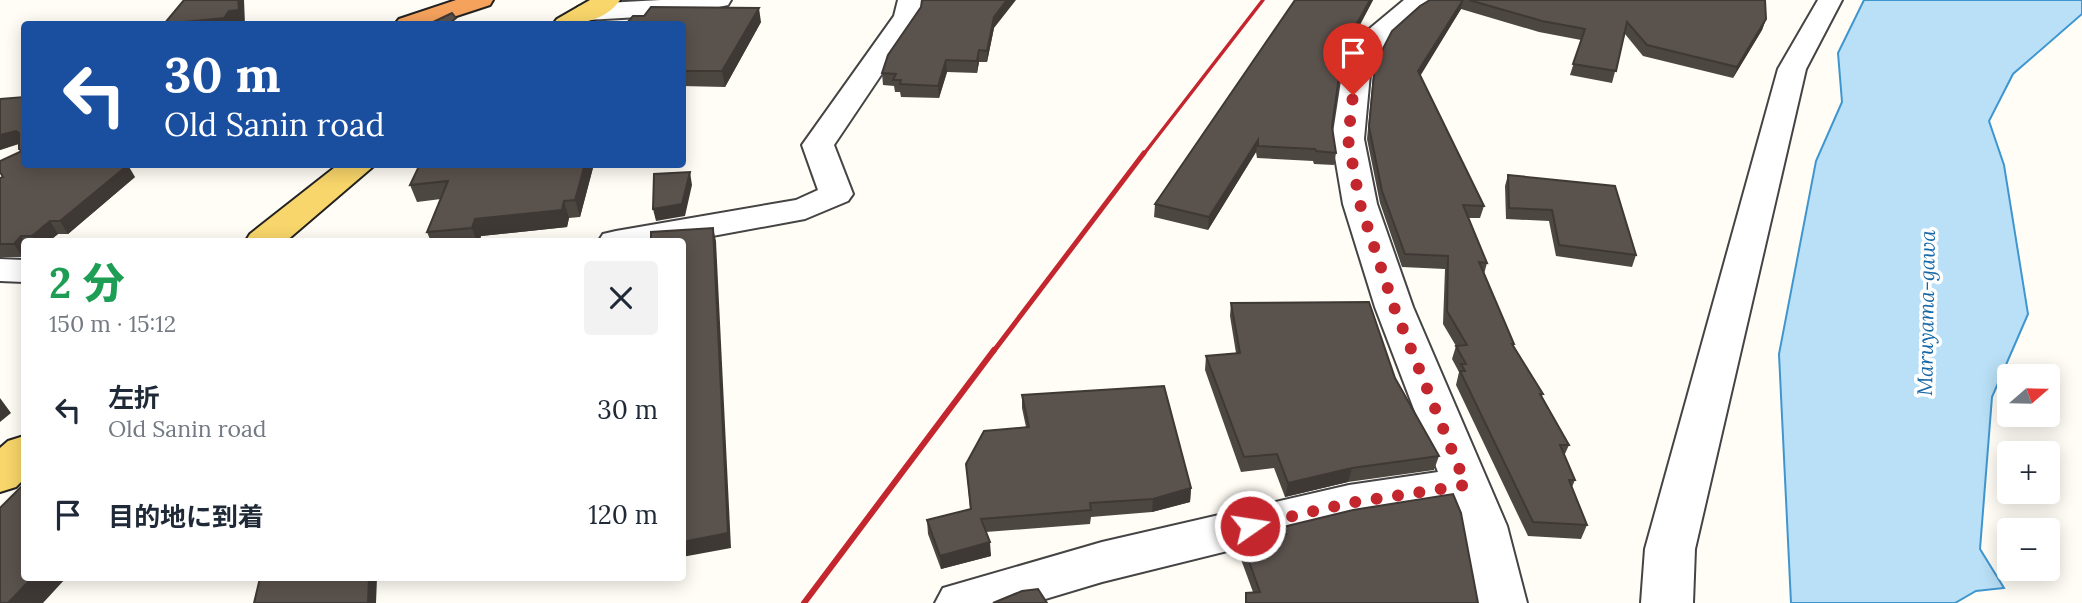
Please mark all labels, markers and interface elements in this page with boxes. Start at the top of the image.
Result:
pin [1323,23,1383,95]
icon: arrive [1334,34,1372,72]
text: 30 m [164,43,281,105]
icon: left [49,49,140,140]
text: Old Sanin road [164,104,385,145]
water label: Maruyama-gawa [1911,229,1941,396]
text: 2 分 [49,256,124,310]
button: close [584,261,658,335]
text: 150 m · 15:12 [49,309,176,338]
north arrow [1997,364,2060,427]
map controls [1997,364,2060,581]
text: 左折 [108,381,160,414]
icon: left [49,391,87,429]
text: 30 m [597,393,658,426]
text: Old Sanin road [108,414,267,443]
button: + [1997,441,2060,504]
position arrow [1213,489,1287,563]
icon: arrive [49,496,87,534]
text: 120 m [588,498,658,531]
text: 目的地に到着 [108,500,264,533]
button: − [1997,518,2060,581]

